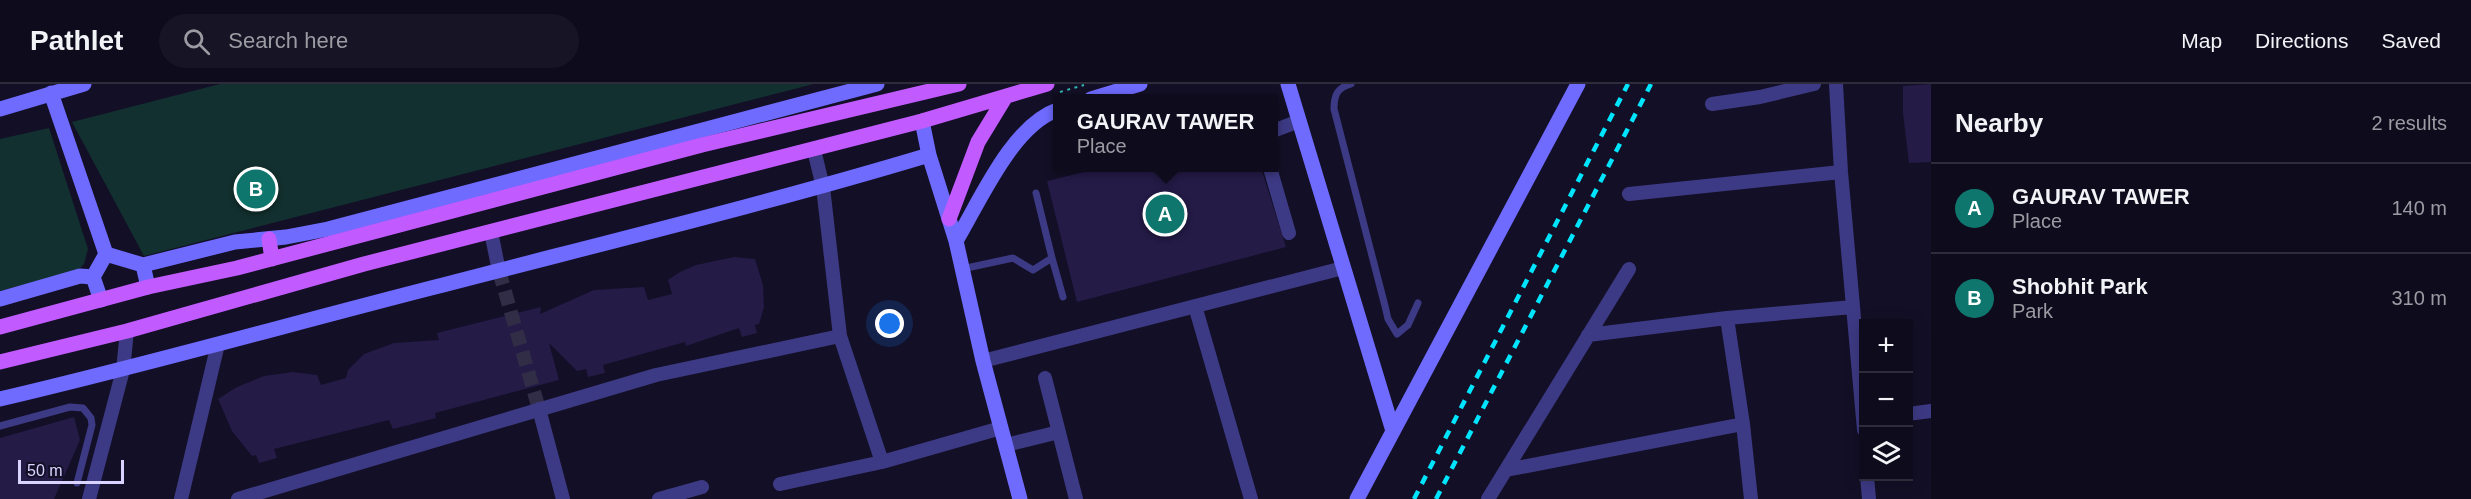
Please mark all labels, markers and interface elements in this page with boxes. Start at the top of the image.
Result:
search box [159,14,579,68]
text: Pathlet [30,25,123,56]
icon: search [180,25,213,58]
text: Search here [228,28,348,53]
text: Map [2181,29,2222,52]
text: Directions [2255,29,2348,52]
text: Saved [2381,29,2441,52]
popup [1053,94,1278,172]
text: Nearby [1955,108,2043,138]
text: GAURAV TAWER [1077,109,1254,134]
text: 2 results [2371,112,2447,134]
text: Place [1077,135,1127,157]
pin: B [236,166,276,212]
text: GAURAV TAWER [2012,184,2190,209]
pin: A [1146,192,1184,236]
text: A [1967,197,1982,219]
text: 140 m [2391,197,2447,219]
text: Place [2012,210,2062,232]
text: Shobhit Park [2012,274,2148,299]
text: B [1967,287,1982,309]
text: 310 m [2391,287,2447,309]
text: Park [2012,300,2053,322]
your location [875,309,904,338]
map controls [1859,319,1913,481]
button: + [1859,319,1913,373]
button: − [1859,373,1913,427]
button: layers [1859,427,1913,481]
scale bar [18,457,124,484]
text: 50 m [27,462,63,479]

